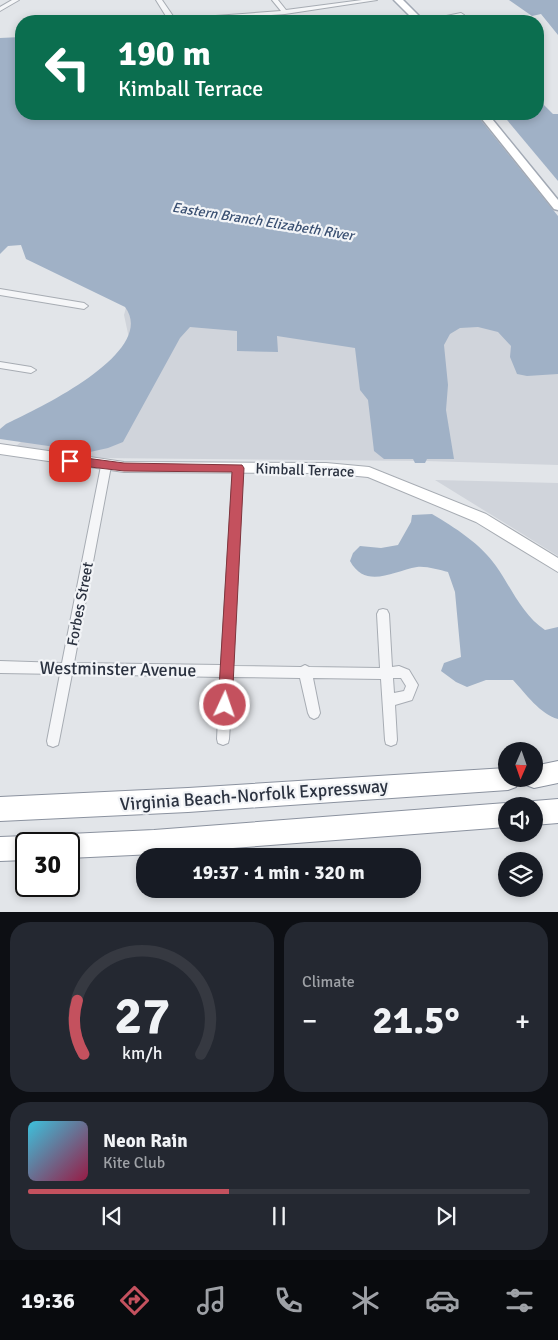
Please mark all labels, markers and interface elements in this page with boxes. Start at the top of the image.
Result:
text: 190 m [118,32,211,75]
icon: left [35,35,100,100]
text: Kimball Terrace [118,75,263,102]
water label: Eastern Branch Elizabeth River [171,199,357,245]
pin [49,440,91,482]
icon: arrive [56,447,84,475]
street label: Kimball Terrace [255,459,355,481]
street label: Forbes Street [63,561,97,647]
street label: Westminster Avenue [39,657,197,681]
position arrow [198,678,250,730]
north arrow [498,742,542,788]
map controls [498,742,543,897]
street label: Virginia Beach-Norfolk Expressway [119,775,389,815]
button: sound [498,797,543,842]
speed limit sign: 30 [15,832,80,897]
button: layers [498,852,543,897]
text: 19:37 · 1 min · 320 m [192,861,365,885]
text: Climate [302,972,355,992]
text: 27 [114,984,170,1048]
text: 21.5° [372,997,460,1044]
text: − [302,1004,317,1038]
text: + [515,1004,530,1038]
text: km/h [122,1042,162,1064]
text: Neon Rain [103,1129,188,1153]
text: Kite Club [103,1153,165,1173]
icon: previous [98,1202,126,1230]
icon: pause [265,1202,293,1230]
icon: next [432,1202,460,1230]
icon: directions [117,1283,152,1318]
icon: music [194,1283,229,1318]
icon: phone [271,1283,306,1318]
icon: climate [348,1283,383,1318]
icon: car [425,1283,460,1318]
icon: filters [502,1283,537,1318]
text: 19:36 [21,1287,75,1314]

